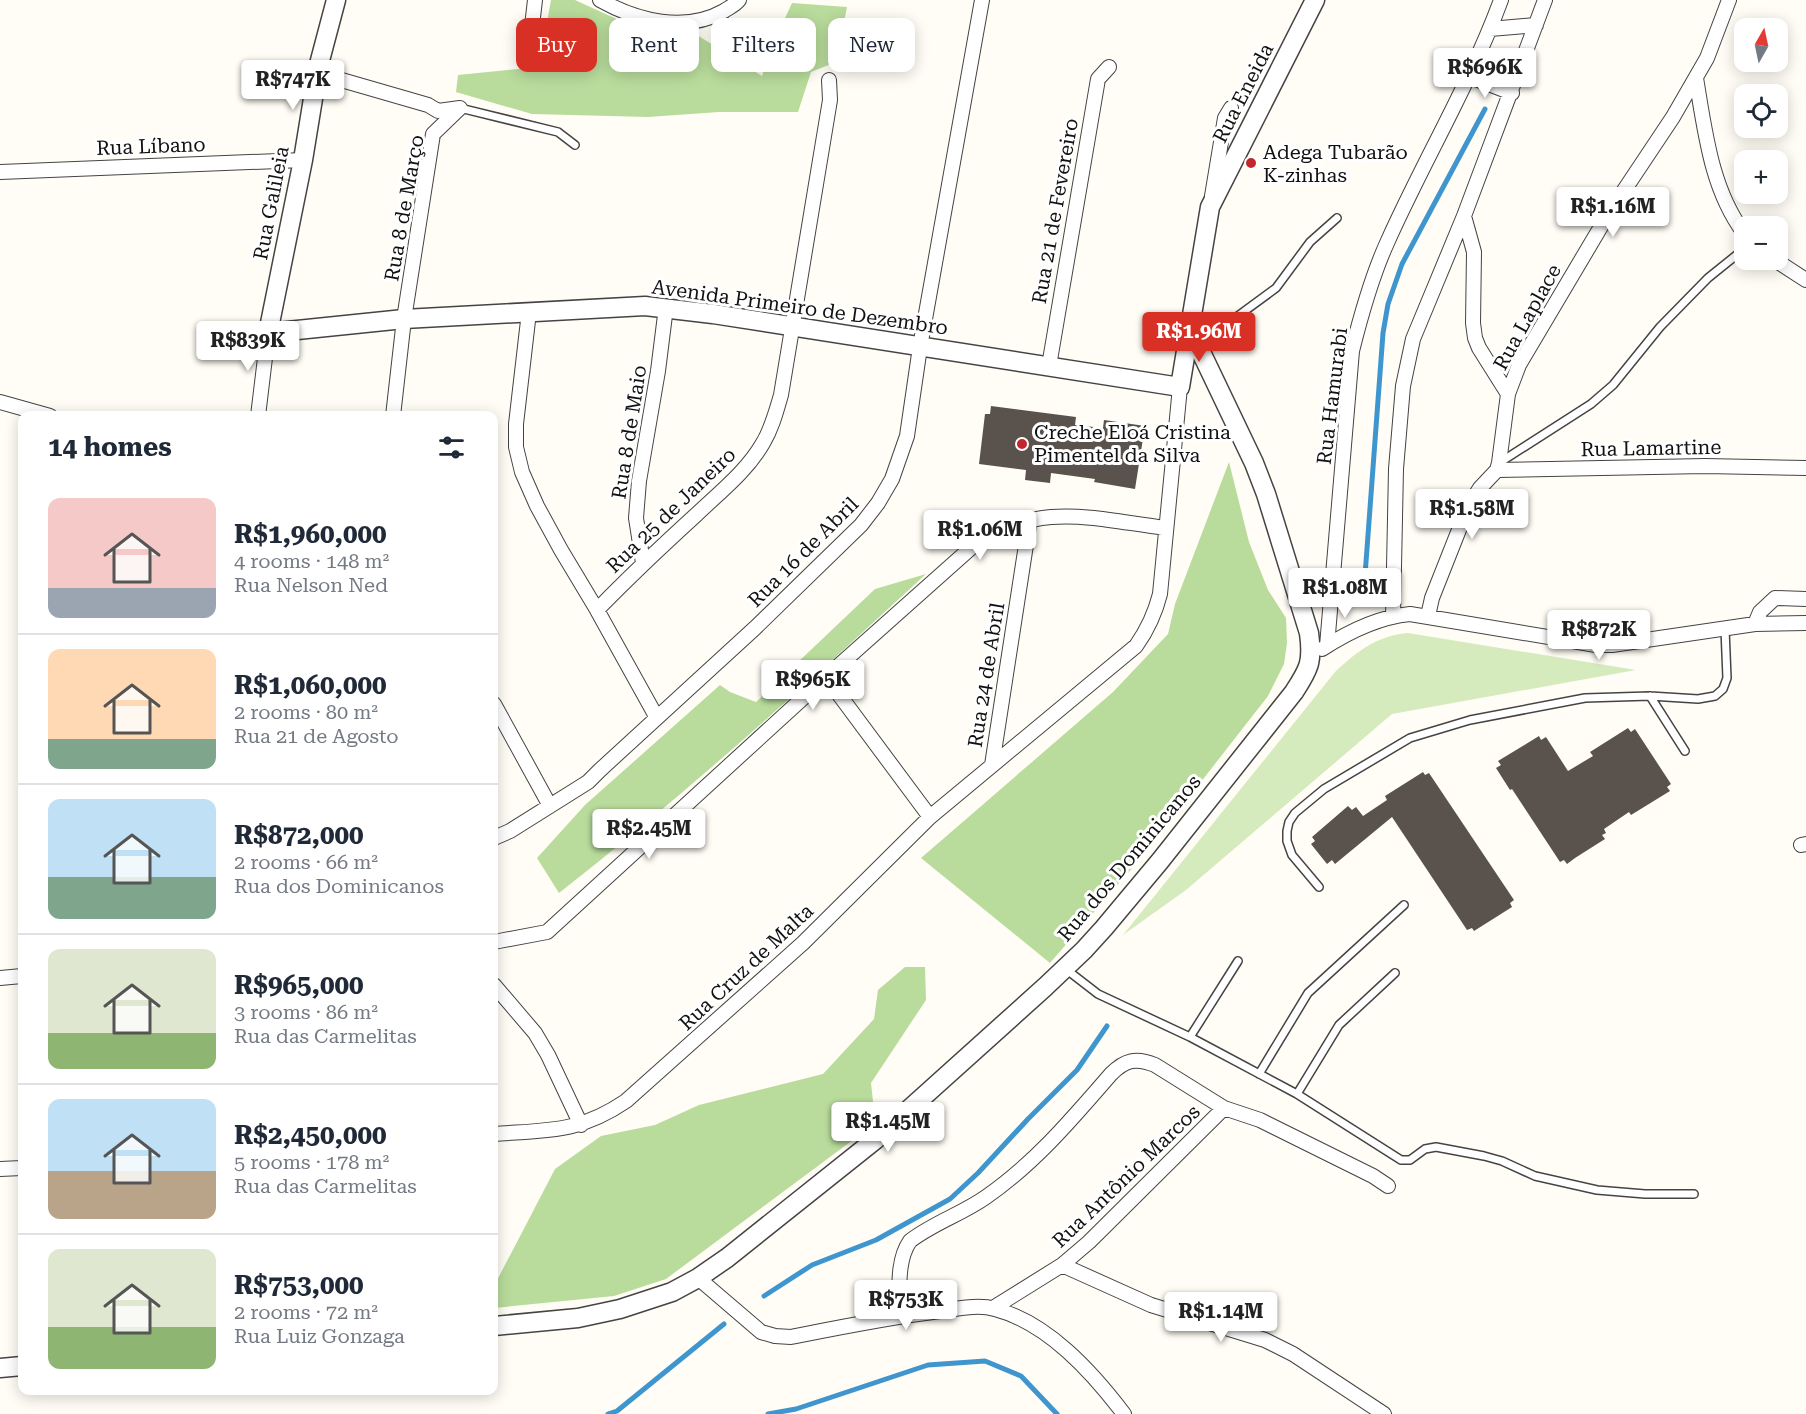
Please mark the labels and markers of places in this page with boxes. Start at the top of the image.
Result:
pin: R$696K [1436,48,1534,99]
pin: R$747K [244,60,342,111]
place label: Adega Tubarão K-zinhas [1263,140,1408,187]
marker: Adega Tubarão K-zinhas [1244,156,1258,170]
pin: R$1.16M [1558,187,1668,238]
pin: R$1.96M [1144,312,1254,363]
pin: R$839K [199,321,297,372]
place label: Creche Eloá Cristina Pimentel da Silva [1034,420,1231,467]
marker: Creche Eloá Cristina Pimentel da Silva [1015,437,1029,451]
pin: R$1.58M [1417,489,1527,540]
pin: R$1.06M [925,510,1035,561]
pin: R$1.08M [1290,568,1400,619]
pin: R$872K [1550,610,1648,661]
pin: R$965K [764,660,862,711]
pin: R$2.45M [594,809,704,860]
pin: R$1.45M [833,1102,943,1153]
pin: R$753K [857,1280,955,1331]
pin: R$1.14M [1166,1292,1276,1343]

